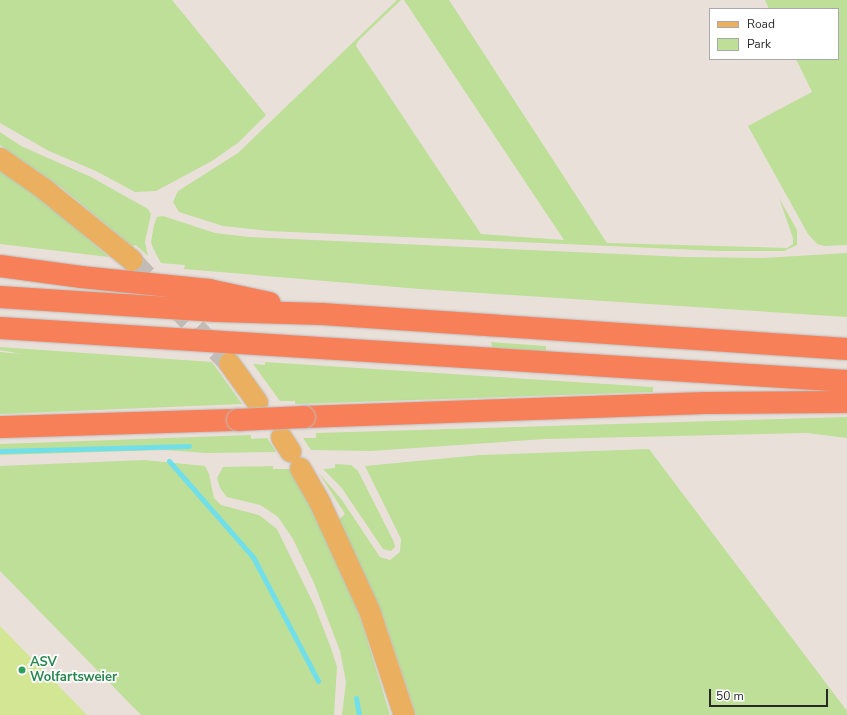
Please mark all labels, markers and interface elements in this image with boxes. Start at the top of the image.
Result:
legend [709,8,839,60]
text: Road [747,16,775,32]
text: Park [747,36,771,52]
place label: ASV Wolfartsweier [30,655,117,686]
marker: ASV Wolfartsweier [17,665,27,675]
scale bar [711,681,830,707]
text: 50 m [716,688,744,704]

